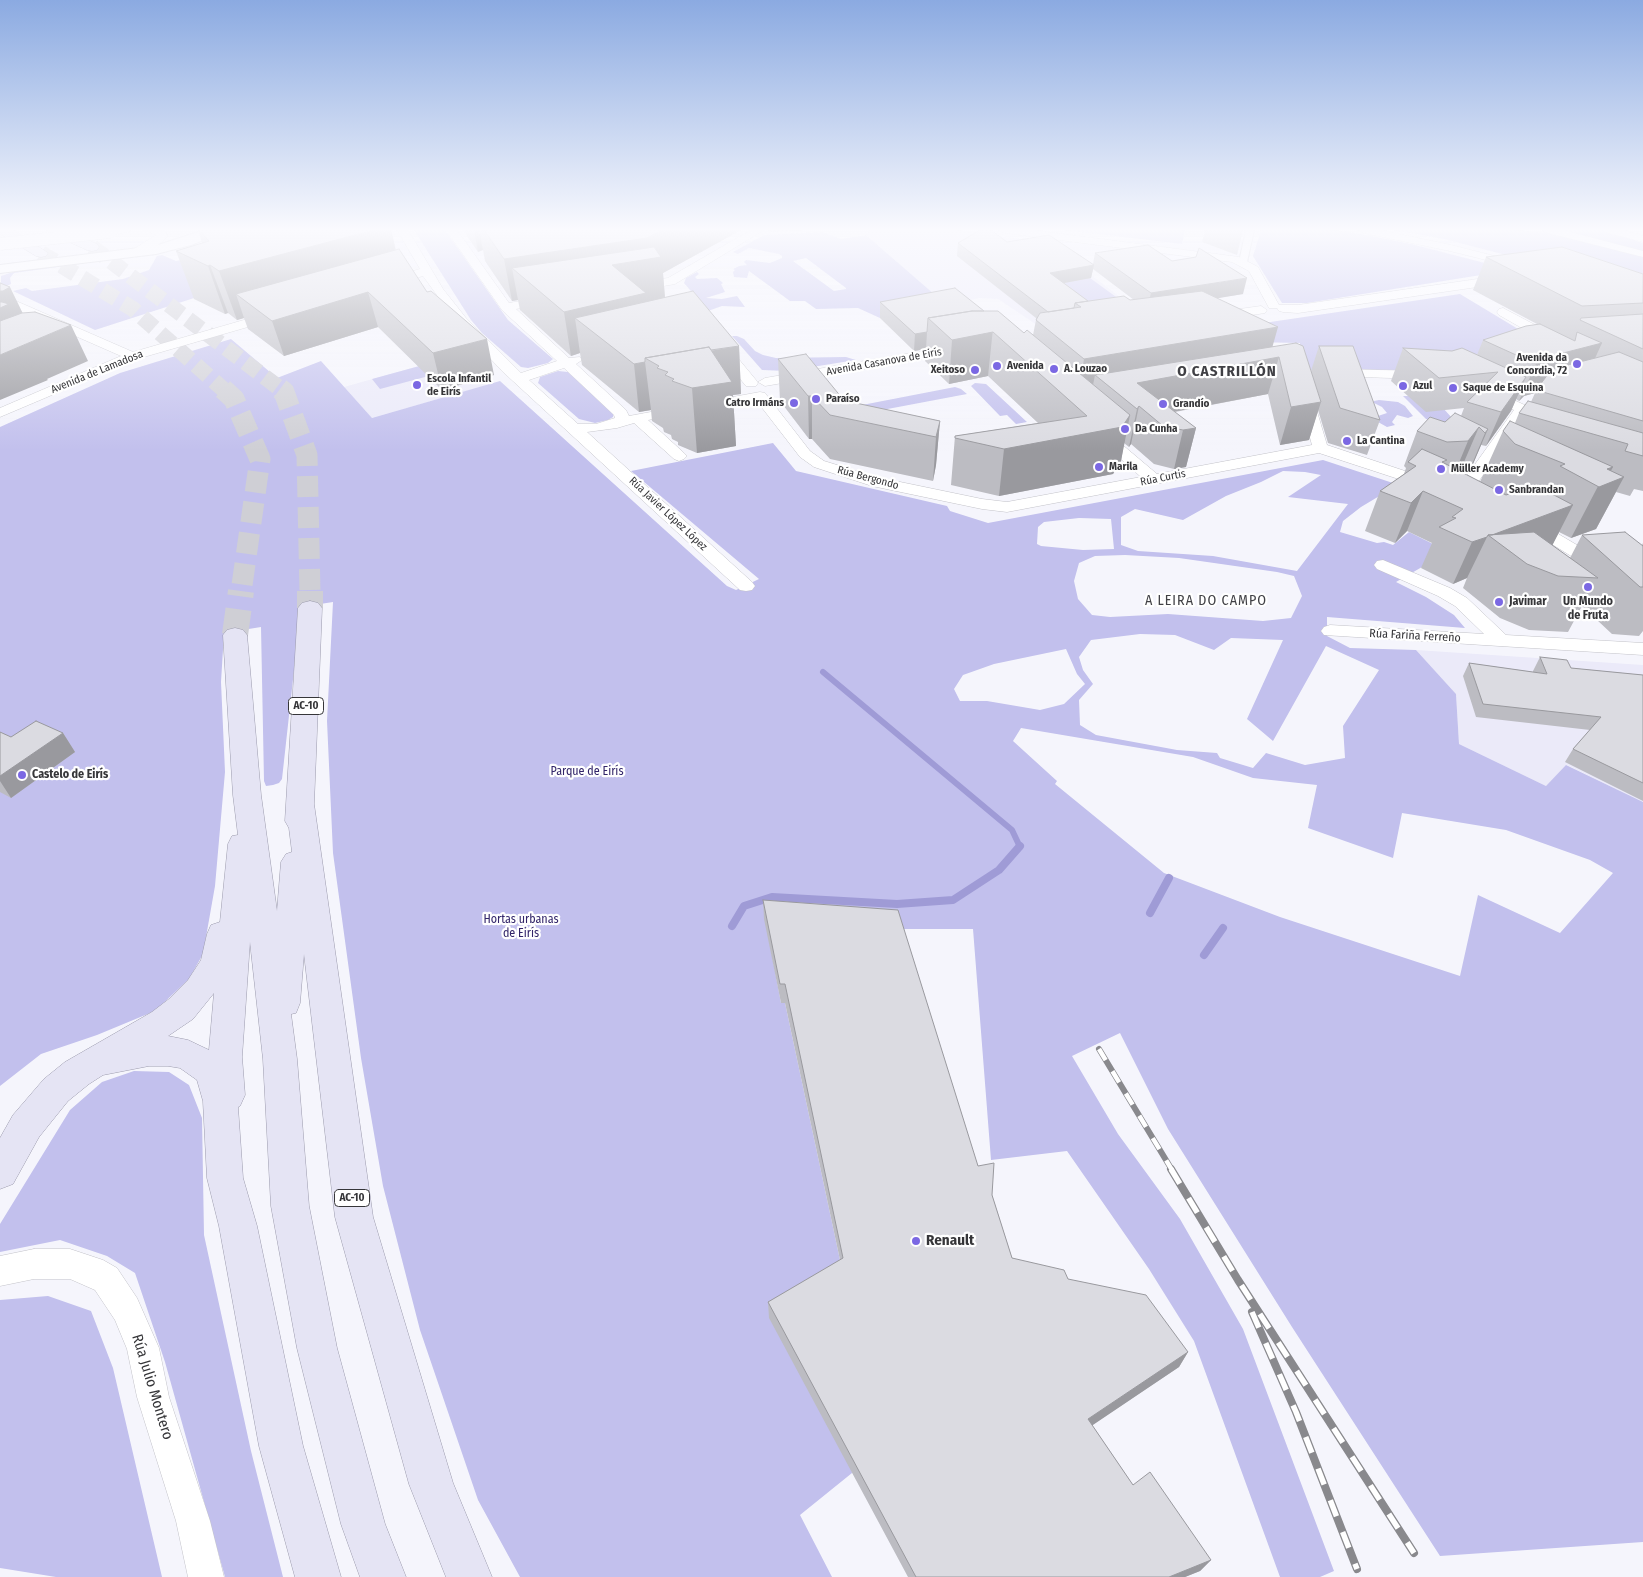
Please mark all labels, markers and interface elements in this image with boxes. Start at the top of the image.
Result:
street label: Avenida Casanova de Eirís [825,345,943,379]
street label: Avenida de Lamadosa [49,347,145,397]
place label: Avenida da Concordia, 72 [1507,351,1567,377]
marker: Avenida da Concordia, 72 [1571,358,1583,370]
place label: Avenida [1007,359,1044,373]
marker: Avenida [991,360,1003,372]
place label: A. Louzao [1064,362,1107,376]
place label: Xeitoso [931,363,965,377]
marker: A. Louzao [1048,363,1060,375]
district label: O CASTRILLÓN [1176,363,1278,381]
marker: Xeitoso [969,364,981,376]
place label: Escola Infantil de Eirís [427,372,491,398]
marker: Escola Infantil de Eirís [411,379,423,391]
place label: Azul [1413,379,1432,393]
marker: Azul [1397,380,1409,392]
place label: Saque de Esquina [1463,381,1543,395]
marker: Saque de Esquina [1447,382,1459,394]
place label: Paraíso [826,392,860,406]
marker: Paraíso [810,393,822,405]
place label: Catro Irmáns [726,396,784,410]
marker: Catro Irmáns [788,397,800,409]
place label: Grandío [1173,397,1209,411]
marker: Grandío [1157,398,1169,410]
place label: Da Cunha [1135,422,1177,436]
marker: Da Cunha [1119,423,1131,435]
place label: La Cantina [1357,434,1405,448]
marker: La Cantina [1341,435,1353,447]
place label: Marila [1109,460,1138,474]
marker: Marila [1093,461,1105,473]
place label: Müller Academy [1451,462,1524,476]
street label: Rúa Bergondo [836,463,900,493]
marker: Müller Academy [1435,463,1447,475]
street label: Rúa Curtis [1139,467,1187,489]
street label: Rúa Javier López López [626,474,710,554]
place label: Sanbrandan [1509,483,1564,497]
marker: Sanbrandan [1493,484,1505,496]
marker: Un Mundo de Fruta [1582,581,1594,593]
district label: A LEIRA DO CAMPO [1143,593,1269,609]
place label: Javimar [1509,595,1547,609]
place label: Un Mundo de Fruta [1563,595,1613,623]
marker: Javimar [1493,596,1505,608]
street label: Rúa Fariña Ferreño [1369,626,1461,646]
road number: AC-10 [288,698,324,714]
park label: Parque de Eirís [550,765,624,779]
place label: Castelo de Eirís [32,768,108,782]
marker: Castelo de Eirís [16,769,28,781]
park label: Hortas urbanas de Eirís [483,913,559,941]
road number: AC-10 [334,1190,370,1206]
place label: Renault [926,1232,974,1250]
marker: Renault [910,1235,922,1247]
street label: Rúa Julio Montero [127,1332,177,1442]

